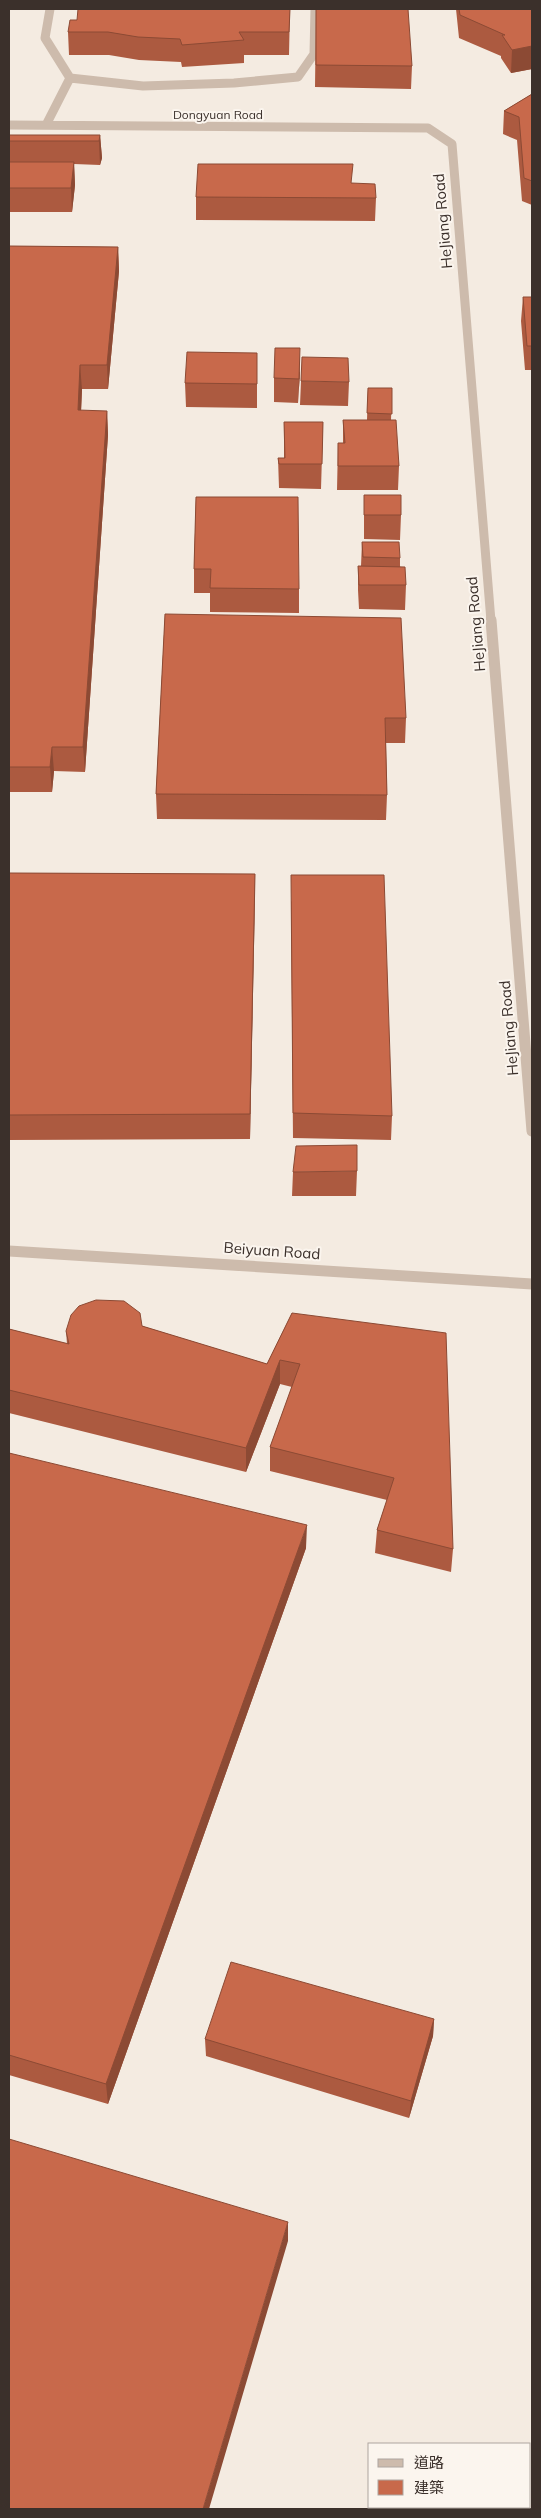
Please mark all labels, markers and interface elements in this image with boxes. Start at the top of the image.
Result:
street label: Dongyuan Road [173,107,263,122]
street label: HeJiang Road [429,173,456,270]
street label: HeJiang Road [462,576,489,673]
street label: HeJiang Road [495,980,522,1077]
street label: Beiyuan Road [223,1238,321,1263]
legend [368,2443,531,2508]
text: 道路 [414,2453,444,2472]
text: 建築 [414,2478,444,2497]

